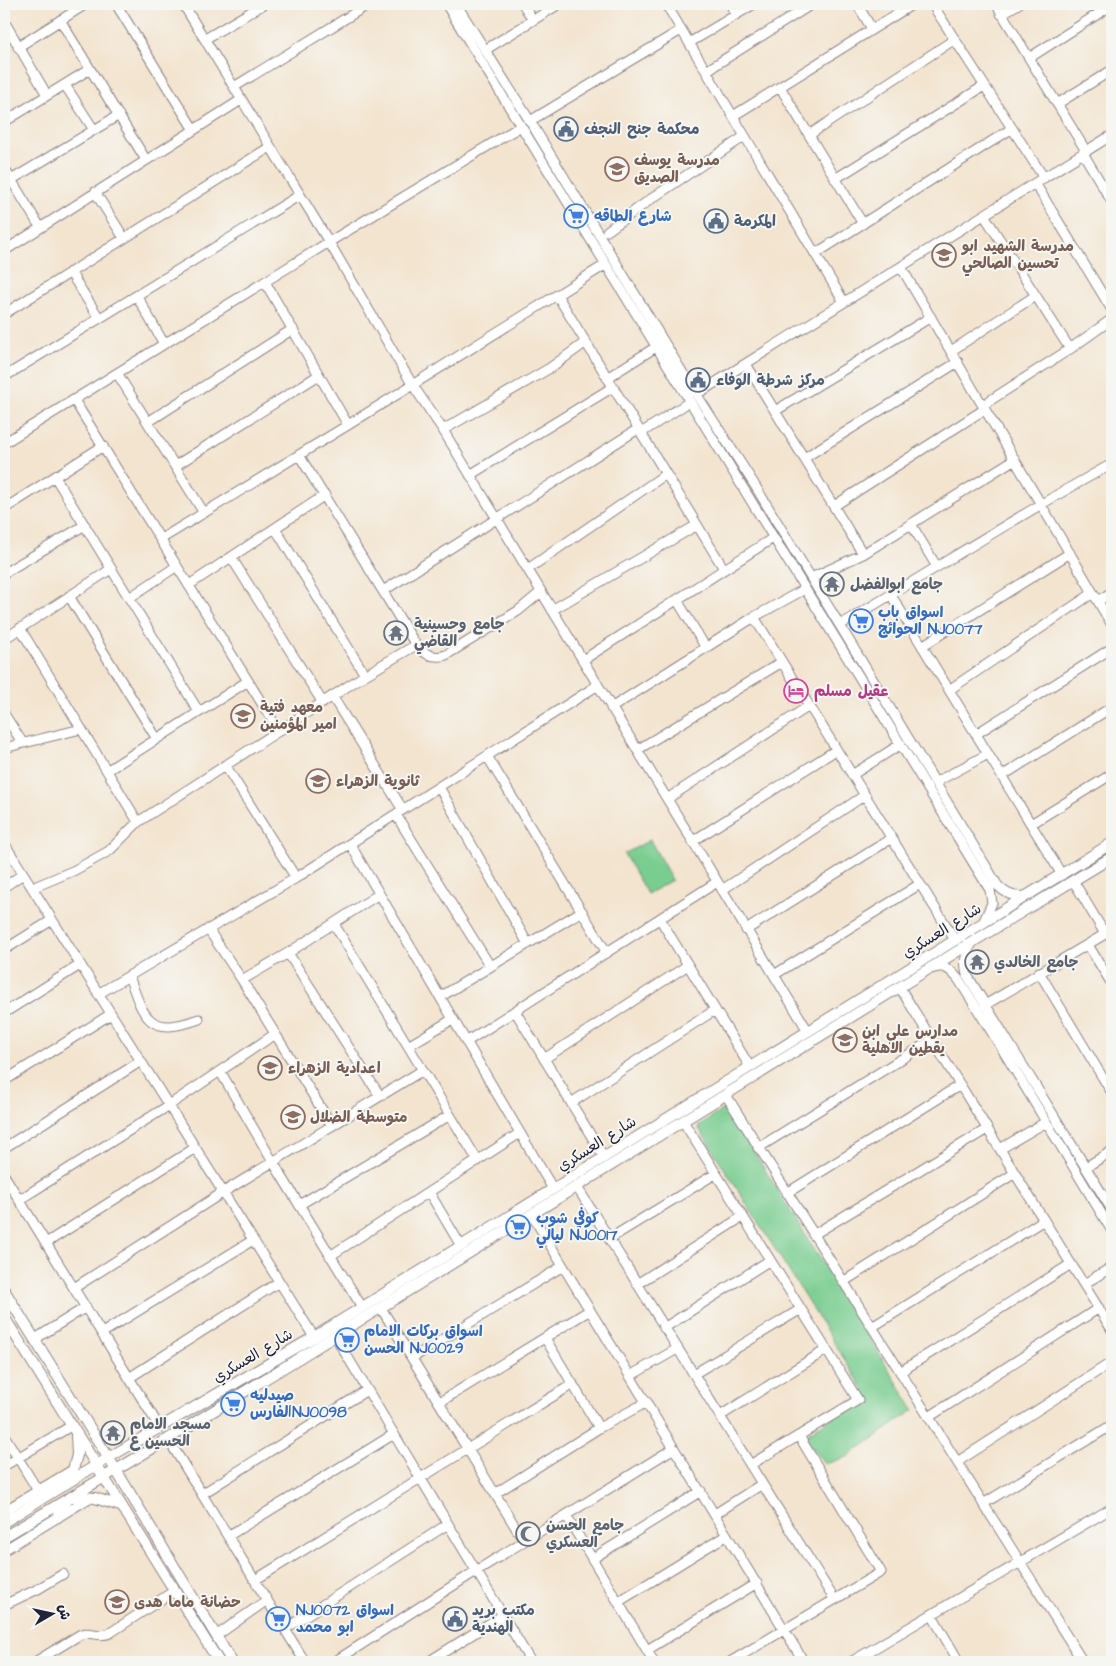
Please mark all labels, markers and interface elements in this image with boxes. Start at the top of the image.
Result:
public building icon: محكمة جنح النجف [553,116,579,142]
place label: محكمة جنح النجف [584,119,699,140]
place label: مدرسة يوسف الصديق [634,150,720,188]
school or university icon: مدرسة يوسف الصديق [604,156,630,182]
supermarket icon: شارع الطاقه [563,203,589,229]
place label: شارع الطاقه [594,206,672,227]
public building icon: المكرمة [703,208,729,234]
place label: المكرمة [734,211,776,232]
place label: مدرسة الشهيد ابو تحسين الصالحي [961,236,1074,277]
school or university icon: مدرسة الشهيد ابو تحسين الصالحي [931,242,957,268]
public building icon: مركز شرطة الوفاء [685,367,711,393]
place label: مركز شرطة الوفاء [716,370,825,391]
temple icon: جامع ابوالفضل [819,571,845,597]
place label: جامع ابوالفضل [850,574,943,595]
place label: اسواق باب الحوائج NJ0077 [878,602,983,640]
supermarket icon: اسواق باب الحوائج NJ0077 [848,608,874,634]
place label: جامع وحسينية القاضي [414,614,505,655]
temple icon: جامع وحسينية القاضي [383,620,409,646]
hotel icon: عقيل مسلم [783,678,809,704]
place label: عقيل مسلم [814,681,888,702]
place label: معهد فتية امير المؤمنين [260,697,337,735]
school or university icon: معهد فتية امير المؤمنين [230,703,256,729]
school or university icon: ثانوية الزهراء [305,768,331,794]
place label: ثانوية الزهراء [336,771,421,792]
street label: شارع العسكري [898,898,986,964]
temple icon: جامع الخالدي [964,949,990,975]
place label: جامع الخالدي [994,952,1078,974]
place label: مدارس علي ابن يقطين الاهلية [862,1021,958,1059]
school or university icon: مدارس علي ابن يقطين الاهلية [832,1027,858,1053]
school or university icon: اعدادية الزهراء [257,1055,283,1081]
place label: اعدادية الزهراء [288,1058,381,1079]
school or university icon: متوسطة الضلال [280,1104,306,1130]
place label: متوسطة الضلال [310,1107,407,1128]
street label: شارع العسكري [553,1111,641,1177]
place label: كوفي شوب ليالي NJ0017 [536,1207,618,1249]
supermarket icon: كوفي شوب ليالي NJ0017 [505,1214,531,1240]
place label: اسواق بركات الامام الحسن NJ0029 [364,1321,483,1359]
street label: شارع العسكري [209,1324,297,1388]
supermarket icon: اسواق بركات الامام الحسن NJ0029 [334,1327,360,1353]
place label: صيدليه الفارسNJ0098 [250,1385,347,1423]
supermarket icon: صيدليه الفارسNJ0098 [220,1391,246,1417]
place label: مسجد الامام الحسين ع [130,1414,211,1452]
temple icon: مسجد الامام الحسين ع [100,1420,126,1446]
place label: جامع الحسن العسكري [546,1515,624,1554]
mosque icon: جامع الحسن العسكري [515,1521,541,1547]
north arrow [28,1588,78,1638]
school or university icon: حضانة ماما هدى [104,1589,130,1615]
place label: حضانة ماما هدى [134,1592,241,1613]
place label: NJ0072 اسواق ابو محمد [296,1600,394,1638]
place label: مكتب بريد الهندية [472,1600,535,1638]
text: ش [53,1603,75,1621]
supermarket icon: NJ0072 اسواق ابو محمد [265,1606,291,1632]
public building icon: مكتب بريد الهندية [442,1606,468,1632]

